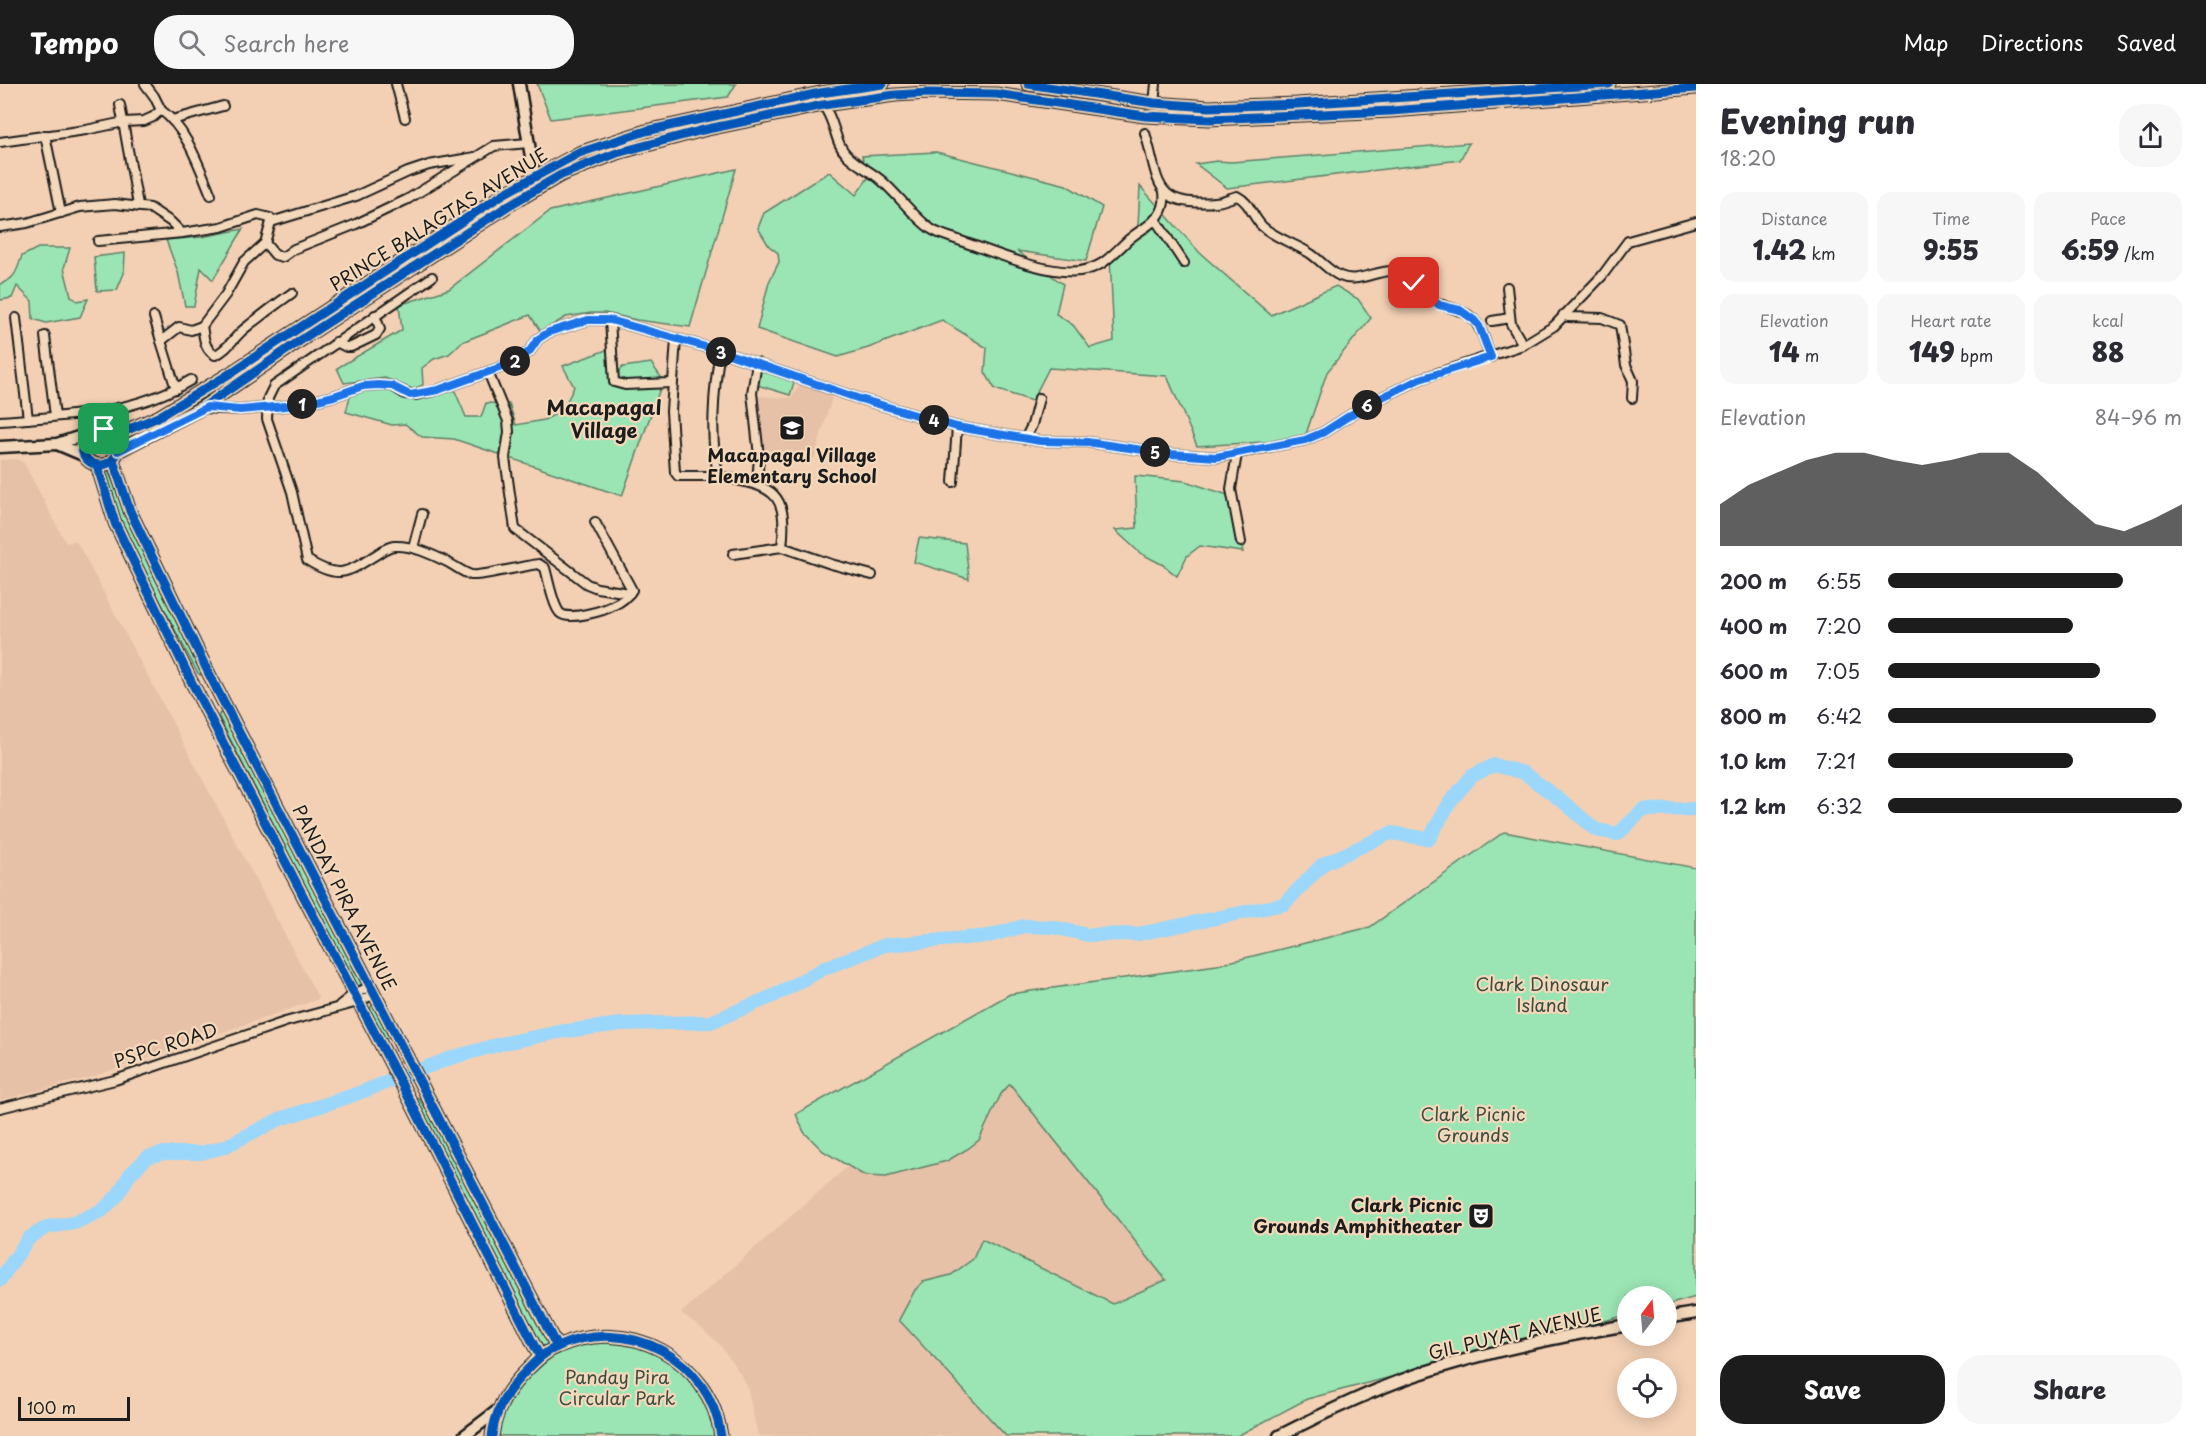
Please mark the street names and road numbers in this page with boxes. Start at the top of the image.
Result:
street label: PRINCE BALAGTAS AVENUE [324,141,552,297]
street label: PANDAY PIRA AVENUE [287,800,404,995]
street label: PSPC ROAD [110,1015,221,1074]
street label: GIL PUYAT AVENUE [1426,1300,1604,1366]

